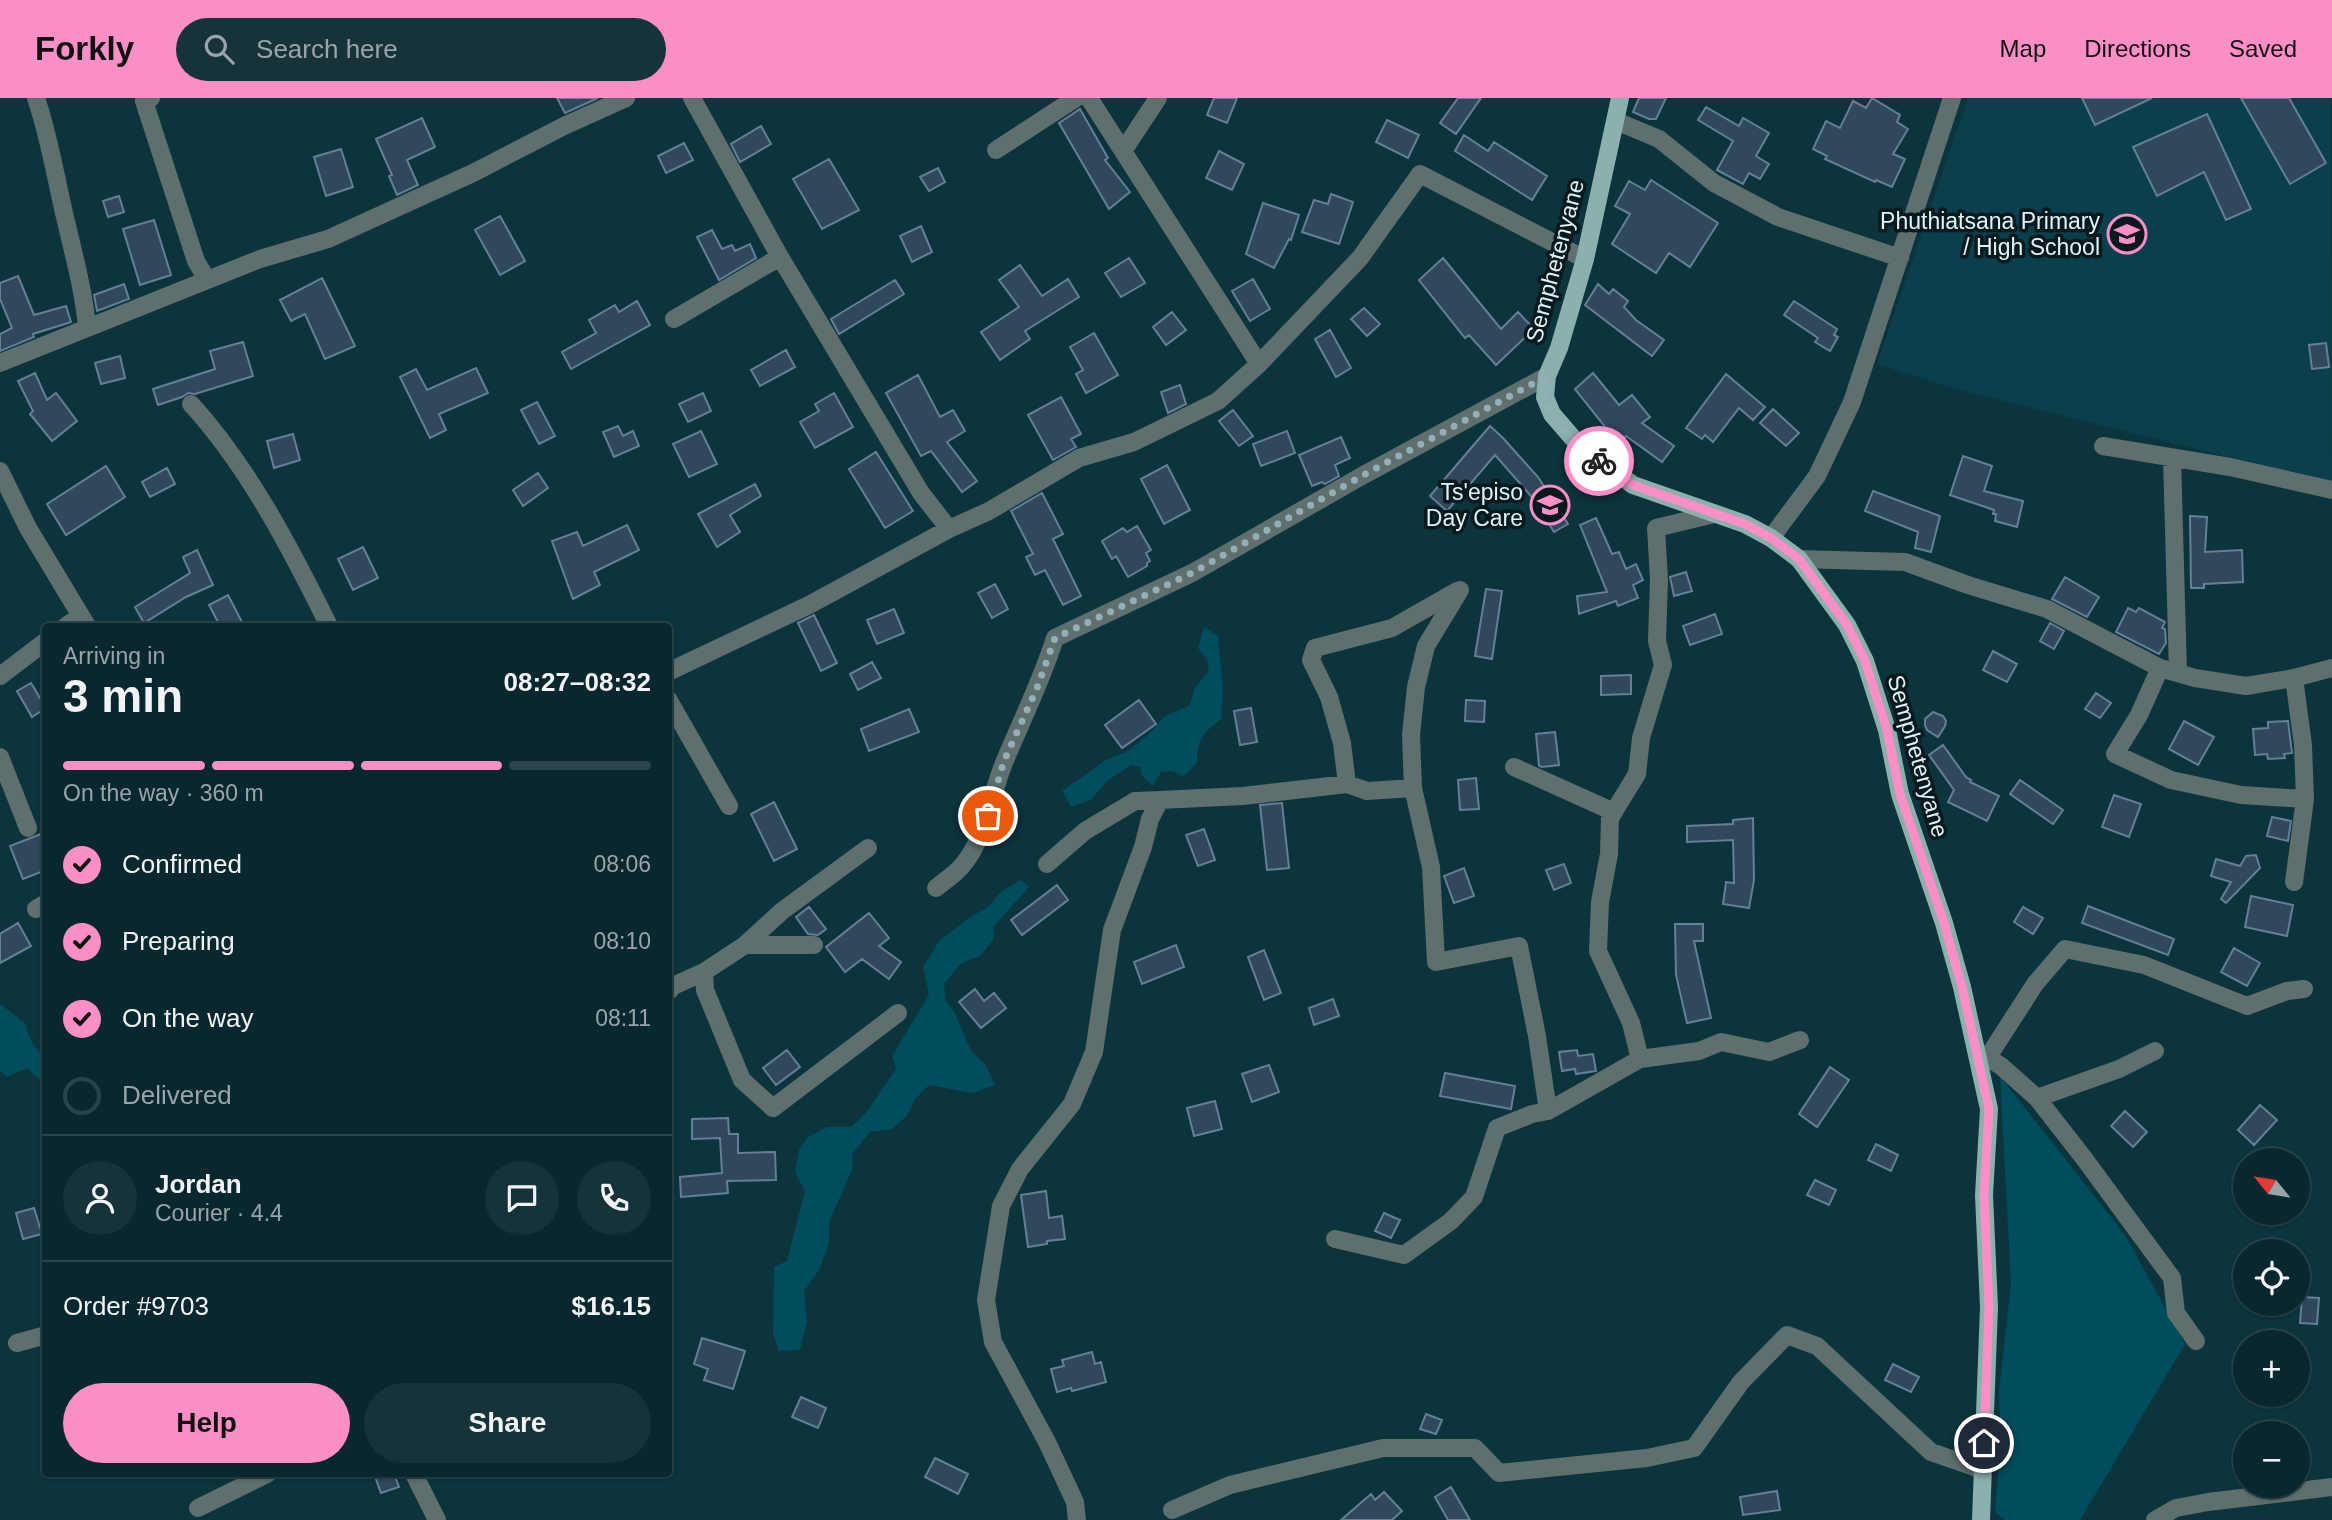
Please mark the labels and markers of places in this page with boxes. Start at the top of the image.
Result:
place label: Phuthiatsana Primary / High School [1880,208,2100,260]
school or university icon: Phuthiatsana Primary / High School [2106,213,2148,255]
place label: Ts'episo Day Care [1426,479,1523,531]
school or university icon: Ts'episo Day Care [1529,484,1571,526]
pin [958,786,1018,846]
pin [1954,1413,2014,1473]

